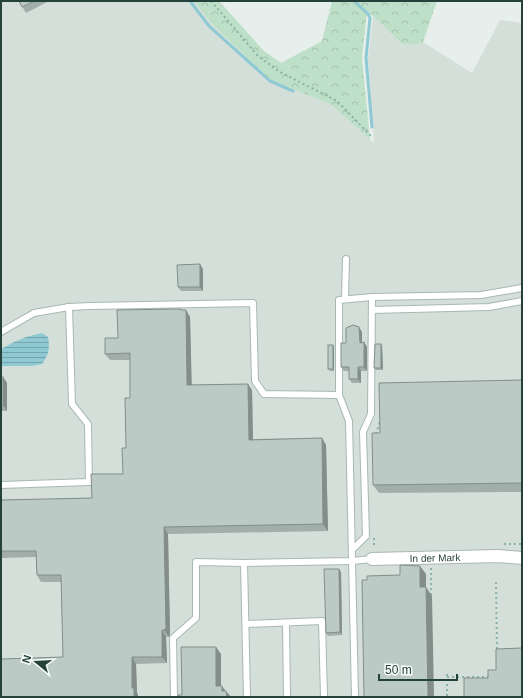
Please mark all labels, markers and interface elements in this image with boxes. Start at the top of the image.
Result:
street label: In der Mark [410,552,461,564]
north arrow [16,642,56,682]
text: N [20,653,33,665]
scale bar [379,656,457,682]
text: 50 m [385,663,412,677]

